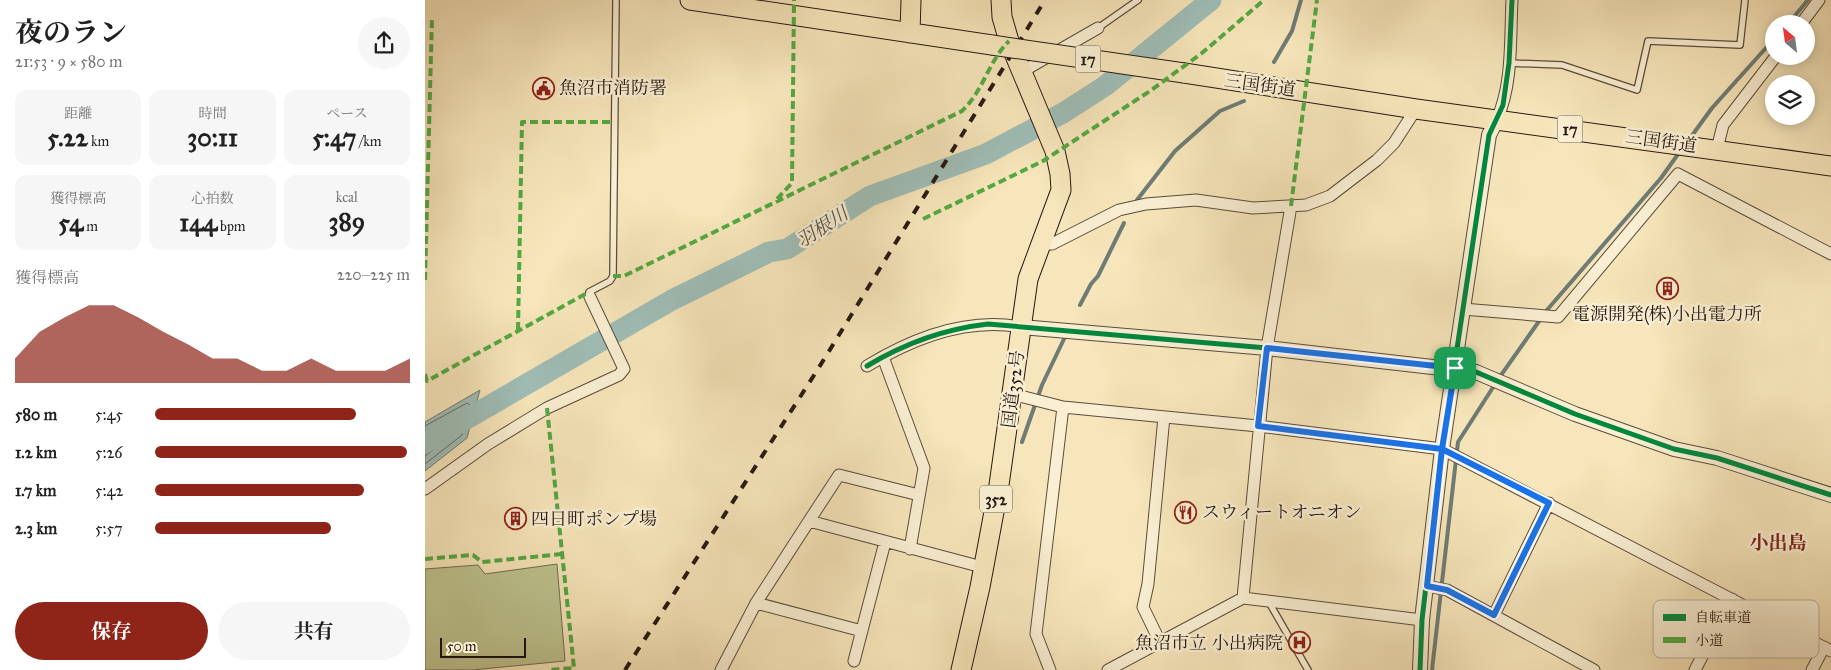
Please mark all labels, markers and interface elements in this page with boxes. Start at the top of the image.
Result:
text: 夜のラン [15,15,127,50]
north arrow [1765,15,1815,65]
map controls [1765,15,1815,125]
button: share [358,17,410,69]
road number: 17 [1075,46,1101,72]
text: 21:53 · 9 × 580 m [15,52,122,71]
street label: 三国街道 [1223,69,1297,101]
button: layers [1765,75,1815,125]
public building icon: 魚沼市消防署 [531,76,555,100]
place label: 魚沼市消防署 [559,77,667,99]
text: 距離 [64,105,92,122]
text: 時間 [198,105,226,122]
text: ペース [326,105,367,122]
road number: 17 [1557,116,1583,142]
text: 5.22 [47,122,88,153]
text: 30:11 [187,122,238,153]
text: 5:47 [312,122,356,153]
street label: 三国街道 [1624,125,1698,157]
text: km [88,133,109,150]
text: /km [356,133,381,150]
text: kcal [336,189,358,206]
text: 獲得標高 [50,190,106,207]
text: 心拍数 [191,190,233,207]
water label: 羽根川 [792,201,854,252]
text: 389 [328,206,365,237]
text: 54 [58,207,83,238]
text: 144 [179,207,217,238]
text: m [83,218,98,235]
text: bpm [217,218,246,235]
text: 220–225 m [337,265,410,284]
text: 獲得標高 [15,268,79,287]
building icon: 電源開発(株)小出電力所 [1655,277,1679,301]
place label: 電源開発(株)小出電力所 [1572,303,1762,326]
pin [1434,347,1476,389]
street label: 国道352号 [997,349,1029,429]
icon: arrive [1441,354,1469,382]
text: 580 m [15,405,57,424]
text: 5:45 [95,405,123,424]
text: 1.2 km [15,443,57,462]
text: 5:26 [95,443,123,462]
text: 1.7 km [15,481,57,500]
text: 5:42 [95,481,123,500]
road number: 352 [980,486,1012,512]
restaurant icon: スウィートオニオン [1174,500,1198,524]
place label: スウィートオニオン [1202,501,1362,523]
building icon: 四日町ポンプ場 [503,507,527,531]
place label: 四日町ポンプ場 [531,508,657,530]
text: 2.3 km [15,519,57,538]
text: 5:57 [95,519,122,538]
district label: 小出島 [1749,531,1807,554]
legend [1653,600,1819,658]
button: 保存 [15,602,208,660]
button: 共有 [218,602,410,660]
text: 自転車道 [1695,609,1751,626]
hospital icon: 魚沼市立 小出病院 [1287,631,1311,655]
place label: 魚沼市立 小出病院 [1135,632,1283,654]
text: 小道 [1695,632,1723,649]
scale bar [440,635,526,658]
text: 50 m [447,638,476,655]

